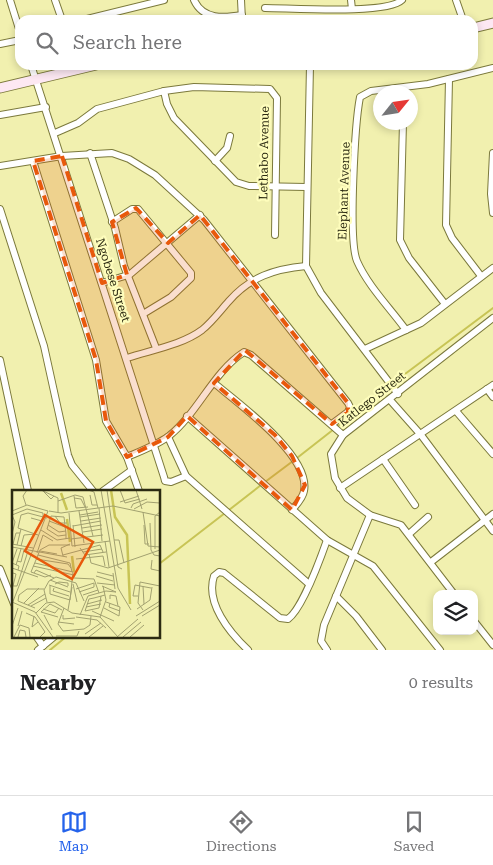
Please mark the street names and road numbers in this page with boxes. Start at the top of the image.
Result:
street label: Lethabo Avenue [256,105,272,200]
street label: Elephant Avenue [335,141,353,240]
street label: Ngobese Street [93,236,133,324]
street label: Katlego Street [336,368,409,429]

